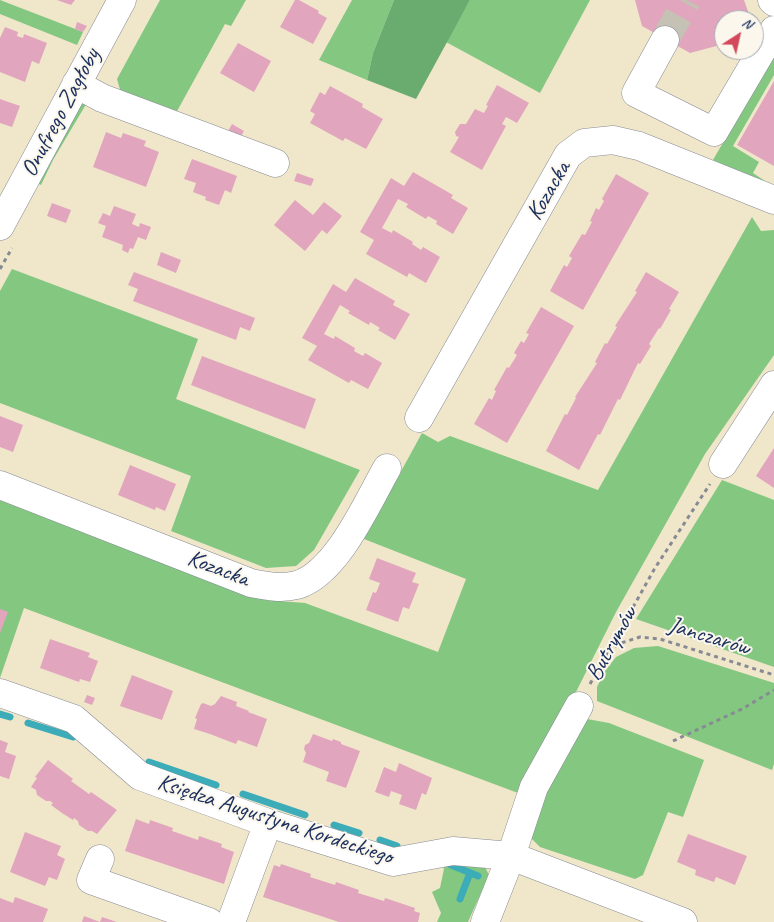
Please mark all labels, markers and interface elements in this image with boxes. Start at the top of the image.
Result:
north arrow [714,10,764,60]
text: N [739,14,756,33]
street label: Onufrego Zagłoby [15,44,107,182]
street label: Kozacka [521,156,577,226]
street label: Kozacka [183,544,253,594]
street label: Butrymów [580,602,644,686]
street label: Janczarów [665,611,753,663]
street label: Księdza Augustyna Kordeckiego [154,768,396,872]

